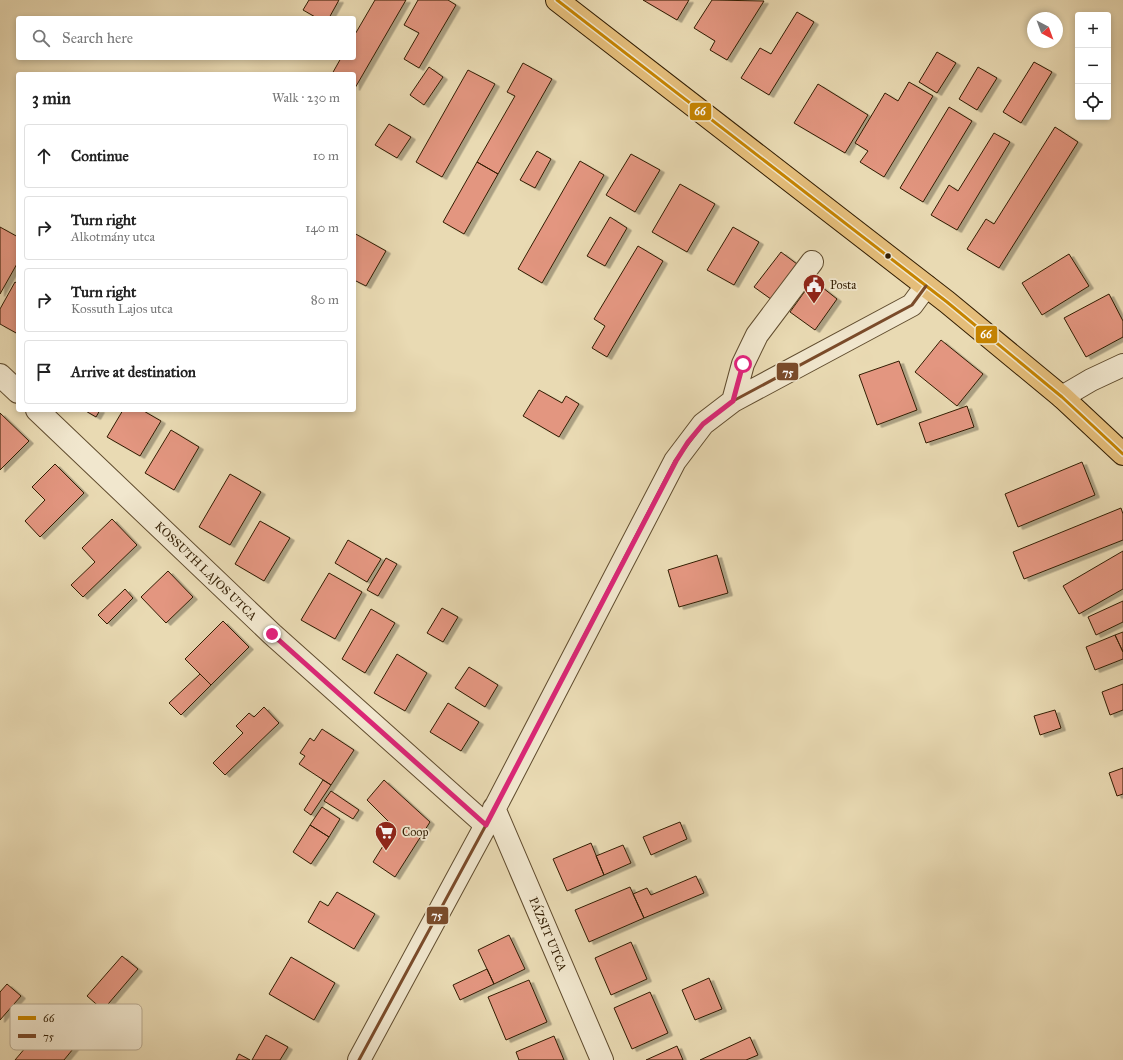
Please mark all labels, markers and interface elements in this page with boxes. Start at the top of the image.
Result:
north arrow [1027,12,1063,48]
map controls [1075,12,1111,120]
button: + [1075,12,1111,48]
search box [16,16,356,60]
icon: search [30,27,52,49]
text: Search here [62,29,133,47]
button: − [1075,48,1111,84]
button: locate [1075,84,1111,120]
text: 3 min [32,88,71,109]
text: Walk · 230 m [272,90,340,106]
line badge: 66 [689,102,712,121]
text: 66 [694,105,707,118]
icon: ahead [33,145,55,167]
text: Continue [71,147,129,165]
text: 10 m [313,148,339,164]
text: Turn right [71,211,136,229]
icon: right [33,217,55,239]
text: 140 m [305,220,339,236]
text: Alkotmány utca [71,229,155,245]
unlabelled marker [883,251,893,261]
public building icon: Posta [801,272,827,305]
place label: Posta [830,278,857,292]
text: Turn right [71,283,136,301]
icon: right [33,289,55,311]
text: 80 m [311,292,339,308]
text: Kossuth Lajos utca [71,301,173,317]
line badge: 66 [975,325,998,344]
text: 66 [980,328,993,341]
route start [734,355,752,373]
icon: arrive [33,361,55,383]
line badge: 75 [776,362,799,381]
text: Arrive at destination [71,363,196,381]
text: 75 [783,366,794,379]
street label: KOSSUTH LAJOS UTCA [152,519,260,624]
route end [263,625,281,643]
supermarket icon: Coop [373,819,399,852]
place label: Coop [402,825,428,839]
street label: PÁZSIT UTCA [526,895,571,973]
line badge: 75 [426,906,449,925]
text: 75 [432,909,443,922]
legend [10,1004,142,1050]
text: 66 [43,1012,55,1025]
text: 75 [43,1030,54,1043]

